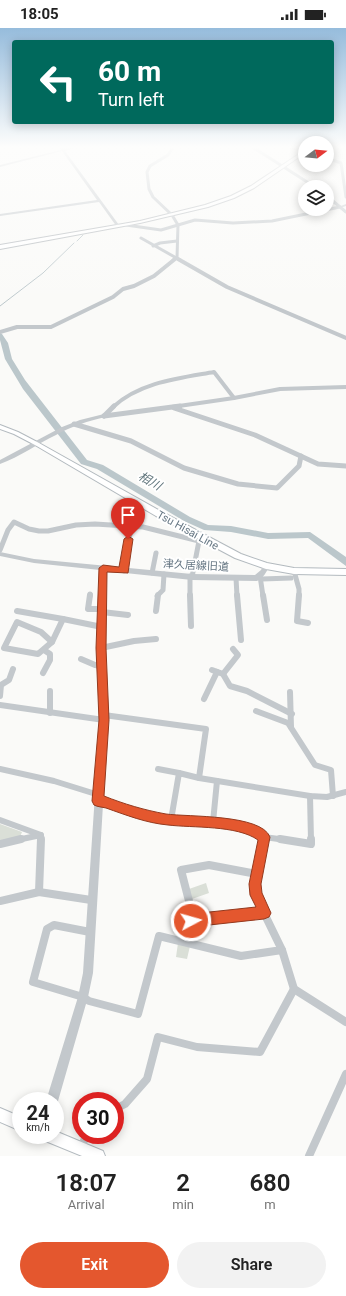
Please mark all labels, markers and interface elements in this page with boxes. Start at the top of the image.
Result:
text: 18:05 [20,5,59,23]
text: 60 m [98,55,161,88]
icon: left [32,56,84,108]
text: Turn left [98,89,164,110]
north arrow [298,136,334,172]
map controls [298,136,334,216]
button: layers [298,180,334,216]
water label: 相川 [136,469,166,494]
pin [111,498,145,539]
icon: arrive [117,504,139,526]
street label: Tsu Hisai Line [155,508,221,553]
street label: 津久居線旧道 [163,557,229,574]
position arrow [170,900,212,942]
speed limit sign: 30 [72,1092,124,1144]
text: 24 [27,1101,49,1125]
text: km/h [26,1122,50,1133]
text: 18:07 [55,1169,117,1197]
text: 2 [176,1169,190,1197]
text: 680 [249,1169,291,1197]
text: Arrival [68,1197,105,1212]
text: min [172,1197,194,1212]
text: m [264,1197,276,1212]
button: Exit [20,1242,169,1288]
button: Share [177,1242,326,1288]

